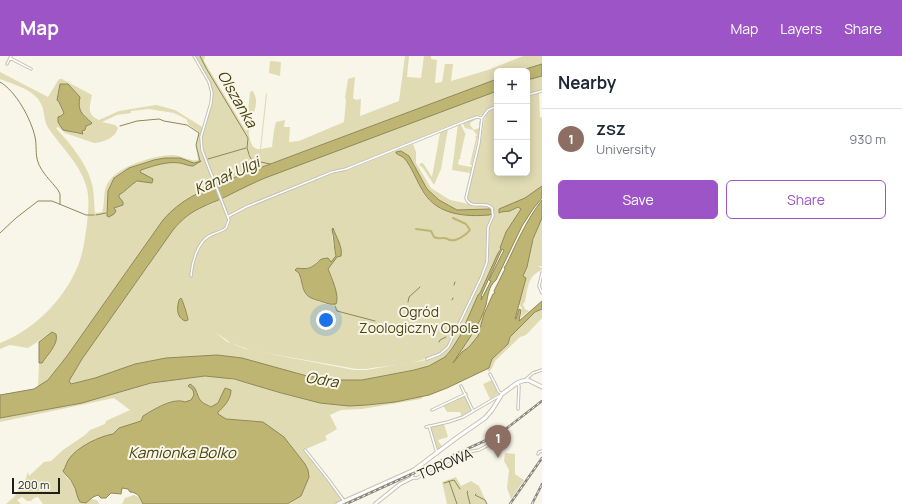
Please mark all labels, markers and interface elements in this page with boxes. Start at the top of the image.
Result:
text: Map [20,15,59,41]
text: Map [730,19,758,38]
text: Layers [780,19,822,38]
text: Share [844,19,882,38]
water label: Olszanka [213,66,263,132]
map controls [494,68,530,176]
button: + [494,68,530,104]
text: Nearby [558,71,616,94]
button: − [494,104,530,140]
text: ZSZ [596,119,626,140]
text: 1 [568,130,574,148]
text: 930 m [849,130,886,148]
button: locate [494,140,530,176]
text: University [596,140,656,158]
water label: Kanał Ulgi [191,151,265,199]
button: Save [558,180,718,219]
button: Share [726,180,886,219]
park label: Ogród Zoologiczny Opole [359,302,479,337]
your location [316,310,336,330]
water label: Odra [304,367,341,393]
pin: 1 [485,425,511,458]
water label: Kamionka Bolko [128,442,237,463]
street label: TOROWA [414,443,475,484]
scale bar [12,476,60,495]
text: 200 m [18,477,49,492]

